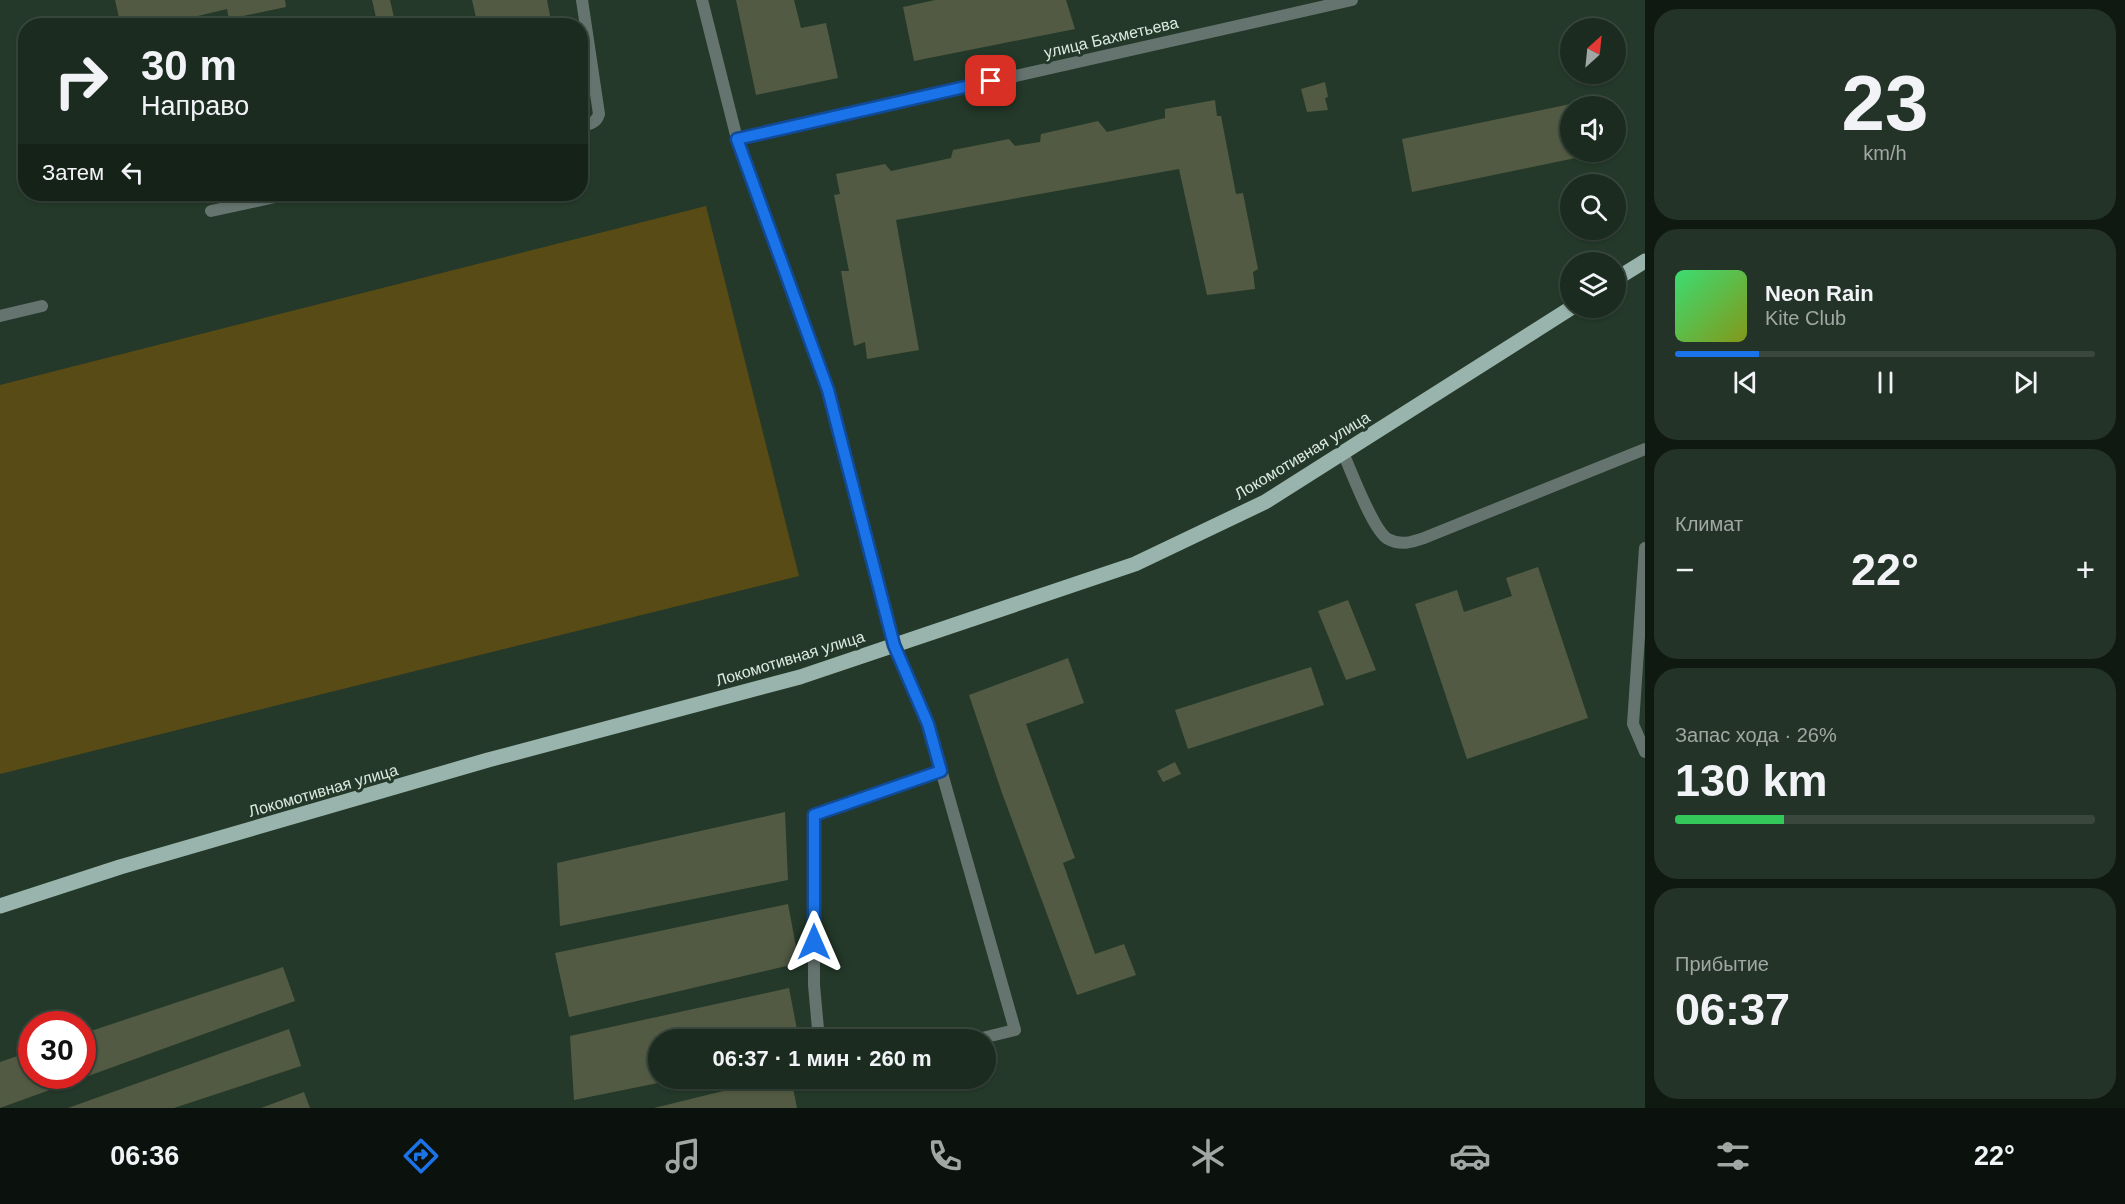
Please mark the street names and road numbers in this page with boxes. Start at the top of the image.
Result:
street label: улица Бахметьева [1042,14,1180,61]
street label: Локомотивная улица [1232,408,1373,503]
street label: Локомотивная улица [714,628,867,689]
street label: Локомотивная улица [246,761,400,820]

